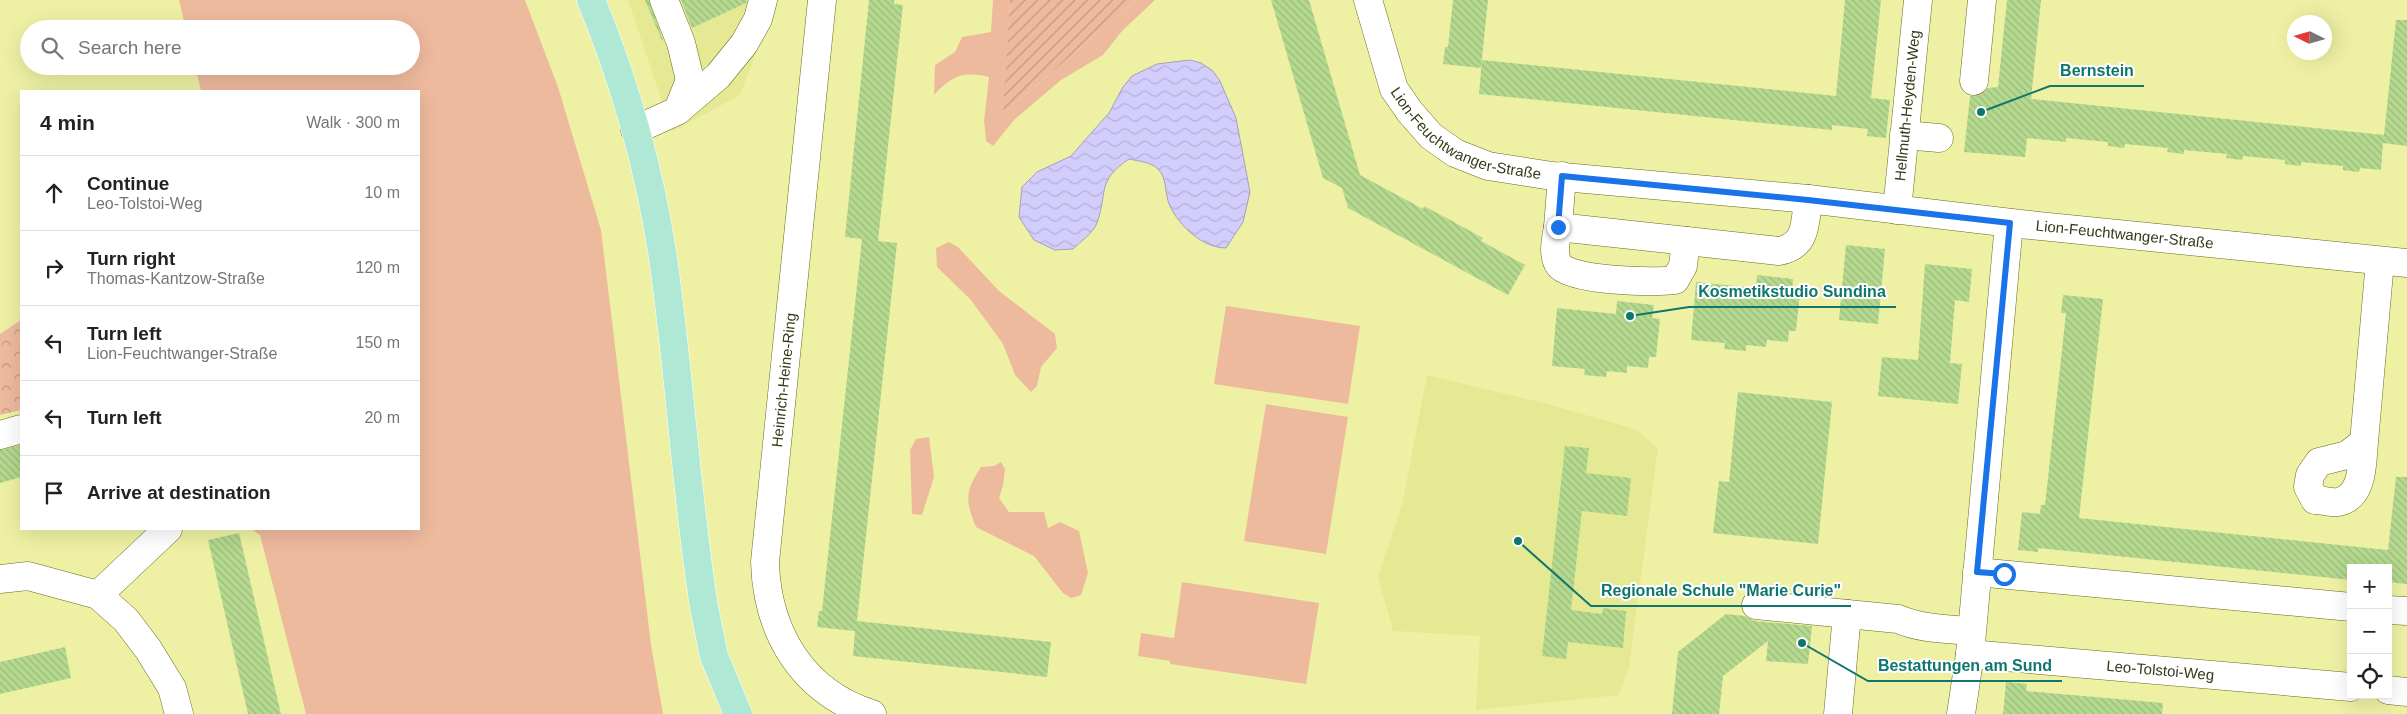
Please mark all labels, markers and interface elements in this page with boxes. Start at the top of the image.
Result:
north arrow [2287,15,2332,60]
search box [20,20,420,75]
street label: Hellmuth-Heyden-Weg [1891,29,1923,182]
icon: search [38,34,66,62]
text: Search here [78,37,182,58]
callout: Bernstein [2050,55,2144,86]
text: Bernstein [2060,62,2134,79]
street label: Lion-Feuchtwanger-Straße [1387,84,1542,182]
text: 4 min [40,111,95,134]
text: Walk · 300 m [306,114,400,131]
text: Continue [87,173,169,194]
icon: ahead [40,179,68,207]
text: 10 m [364,184,400,201]
text: Leo-Tolstoi-Weg [87,195,202,212]
route end [1547,216,1570,239]
street label: Lion-Feuchtwanger-Straße [2035,217,2214,251]
text: Turn right [87,248,175,269]
icon: right [40,254,68,282]
text: 120 m [356,259,400,276]
text: Thomas-Kantzow-Straße [87,270,265,287]
callout: Kosmetikstudio Sundina [1689,276,1896,307]
text: Kosmetikstudio Sundina [1698,283,1886,300]
street label: Heinrich-Heine-Ring [768,312,799,448]
text: Turn left [87,323,162,344]
icon: left [40,329,68,357]
text: 150 m [356,334,400,351]
text: Lion-Feuchtwanger-Straße [87,345,277,362]
icon: left [40,404,68,432]
text: Turn left [87,407,162,428]
text: 20 m [364,409,400,426]
icon: arrive [40,479,68,507]
text: Arrive at destination [87,482,271,503]
route start [1993,563,2016,586]
map controls [2347,564,2392,699]
button: + [2347,564,2392,609]
callout: Regionale Schule "Marie Curie" [1591,575,1851,606]
text: Regionale Schule "Marie Curie" [1601,582,1841,599]
button: − [2347,609,2392,654]
callout: Bestattungen am Sund [1868,650,2062,681]
button: locate [2347,654,2392,699]
text: Bestattungen am Sund [1878,657,2052,674]
street label: Leo-Tolstoi-Weg [2106,657,2215,683]

